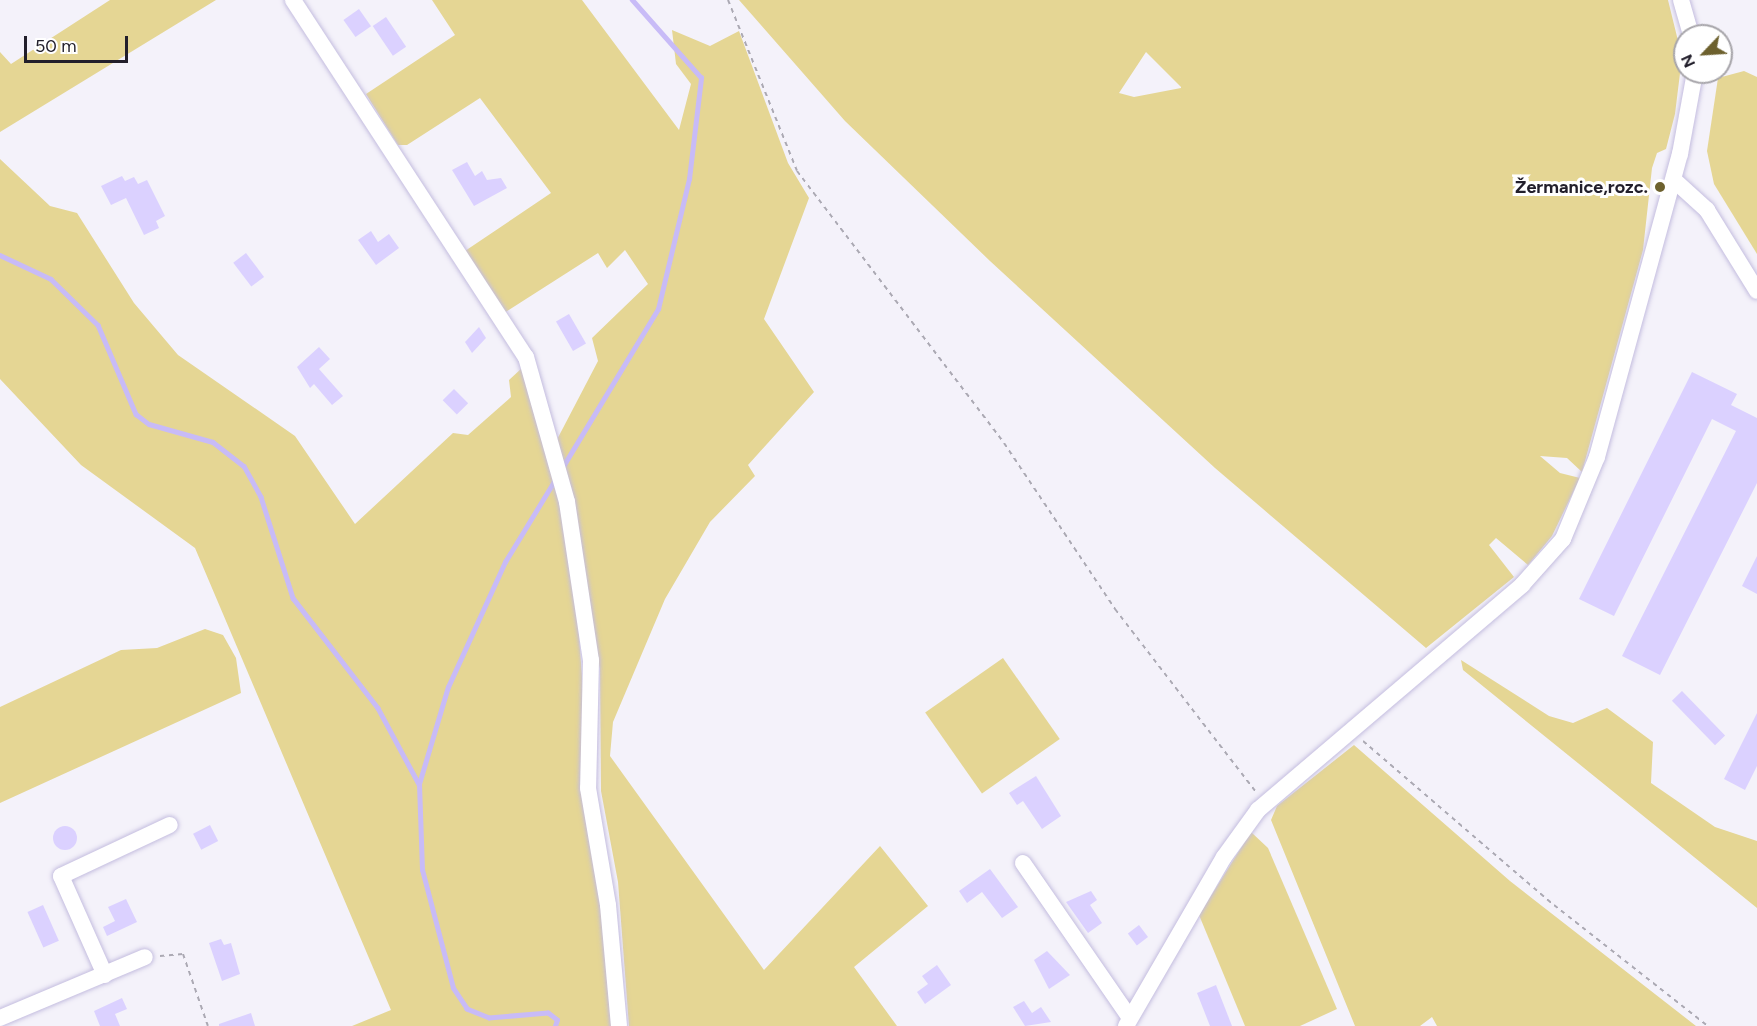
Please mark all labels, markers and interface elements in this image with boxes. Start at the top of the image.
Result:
scale bar [27,24,130,62]
north arrow [1673,24,1733,84]
text: 50 m [35,35,77,57]
text: N [1677,51,1699,71]
place label: Žermanice,rozc. [1515,176,1648,198]
marker: Žermanice,rozc. [1653,180,1667,194]

